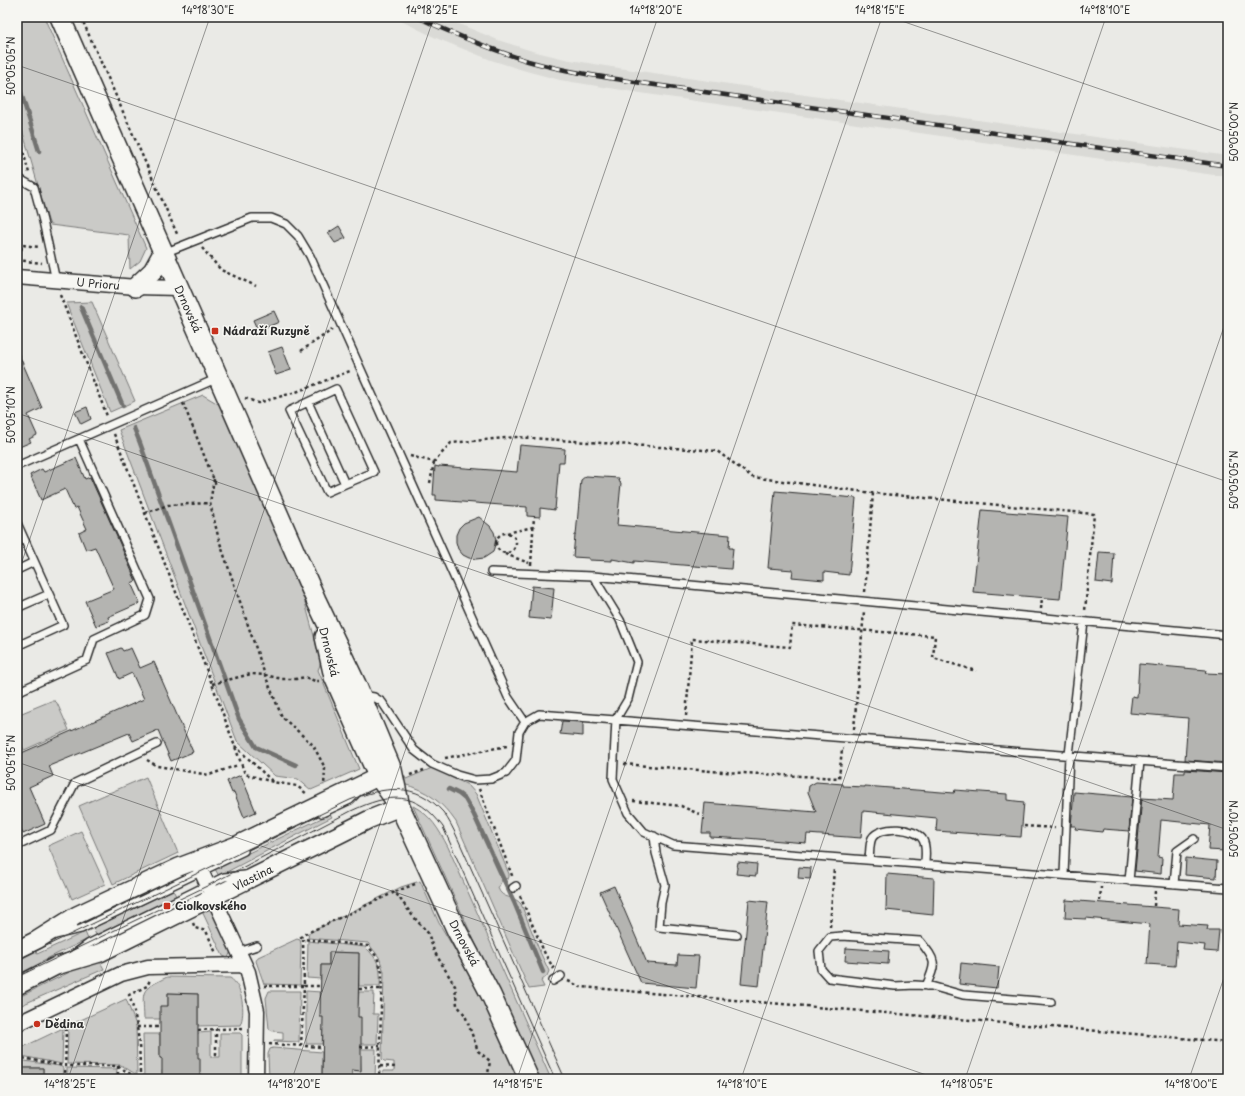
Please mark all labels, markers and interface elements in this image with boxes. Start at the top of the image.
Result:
text: 14°18'30"E [182,2,234,17]
text: 14°18'25"E [406,2,458,17]
text: 14°18'20"E [629,2,683,17]
text: 14°18'15"E [855,2,905,17]
text: 14°18'10"E [1080,2,1130,17]
text: 50°05'05"N [3,36,18,96]
text: 50°05'00"N [1226,102,1241,162]
street label: U Prioru [76,273,120,294]
street label: Drnovská [170,282,207,335]
place label: Nádraží Ruzyně [223,322,310,339]
marker: Nádraží Ruzyně [210,326,220,336]
text: 50°05'10"N [3,386,18,444]
text: 50°05'05"N [1226,450,1241,510]
street label: Drnovská [315,625,344,678]
text: 50°05'15"N [3,734,18,791]
text: 50°05'10"N [1226,800,1241,858]
street label: Vlastina [230,860,276,895]
place label: Ciolkovského [175,897,247,914]
marker: Ciolkovského [162,901,172,911]
street label: Drnovská [445,917,484,969]
place label: Dědina [45,1015,85,1032]
marker: Dědina [32,1019,42,1029]
text: 14°18'25"E [44,1076,96,1091]
text: 14°18'20"E [267,1076,321,1091]
text: 14°18'15"E [493,1076,543,1091]
text: 14°18'10"E [717,1076,767,1091]
text: 14°18'05"E [941,1076,993,1091]
text: 14°18'00"E [1164,1076,1218,1091]

